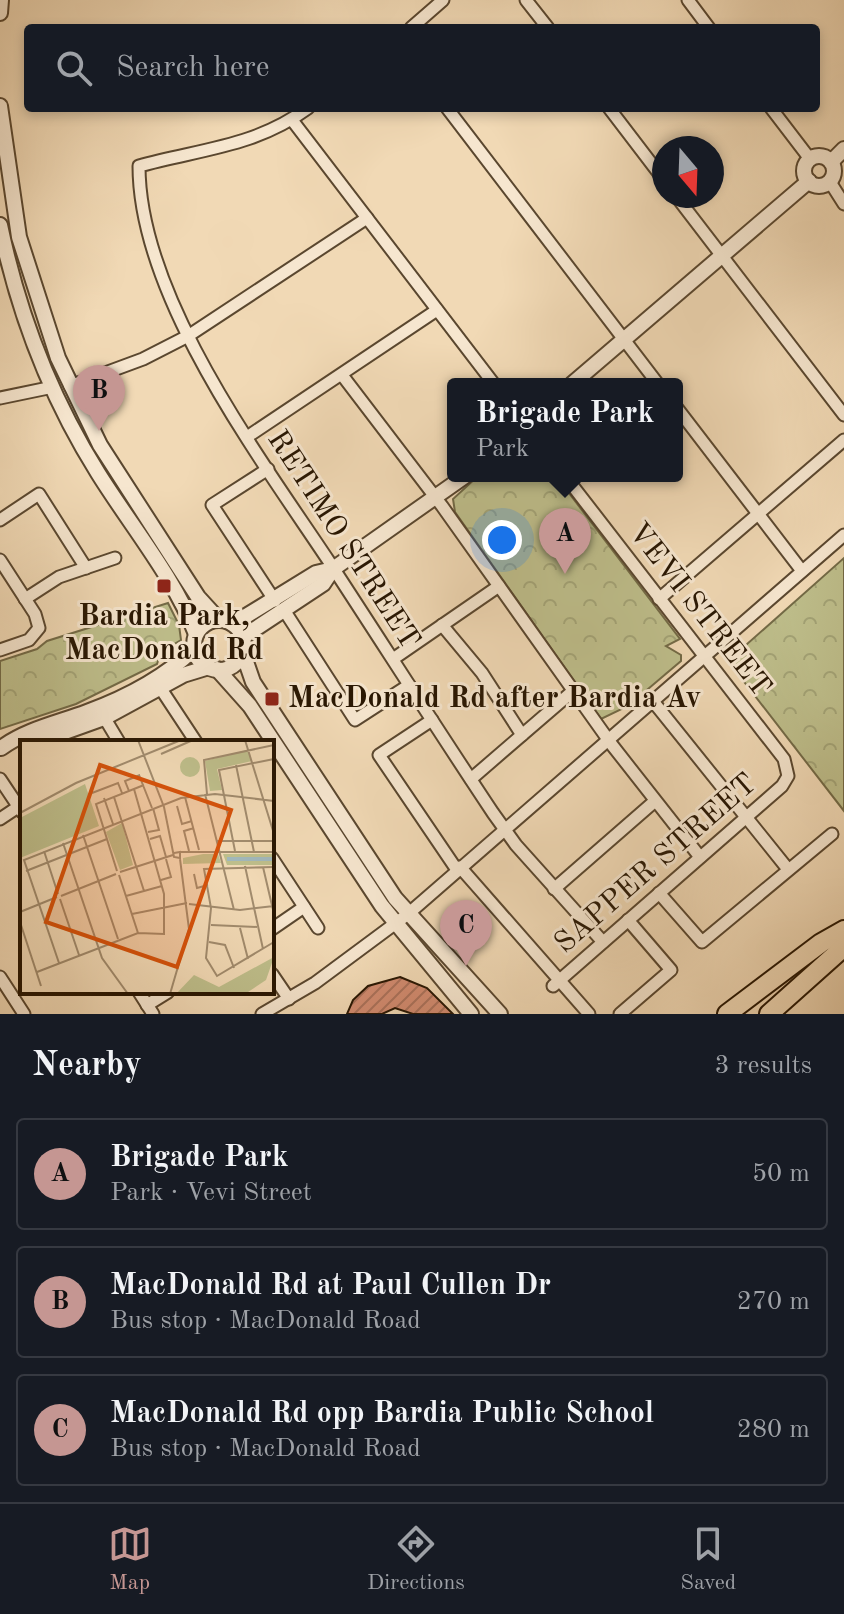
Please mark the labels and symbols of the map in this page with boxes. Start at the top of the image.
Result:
north arrow [652,136,724,208]
pin: B [73,365,125,431]
street label: RETIMO STREET [261,425,425,655]
pin: A [539,508,591,574]
street label: VEVI STREET [622,517,776,703]
your location [482,520,522,560]
marker: Bardia Park, MacDonald Rd [155,577,173,595]
place label: Bardia Park, MacDonald Rd [65,602,263,666]
place label: MacDonald Rd after Bardia Av [288,684,701,714]
marker: MacDonald Rd after Bardia Av [263,690,281,708]
inset map [20,740,274,994]
street label: SAPPER STREET [549,769,763,959]
pin: C [440,900,492,966]

